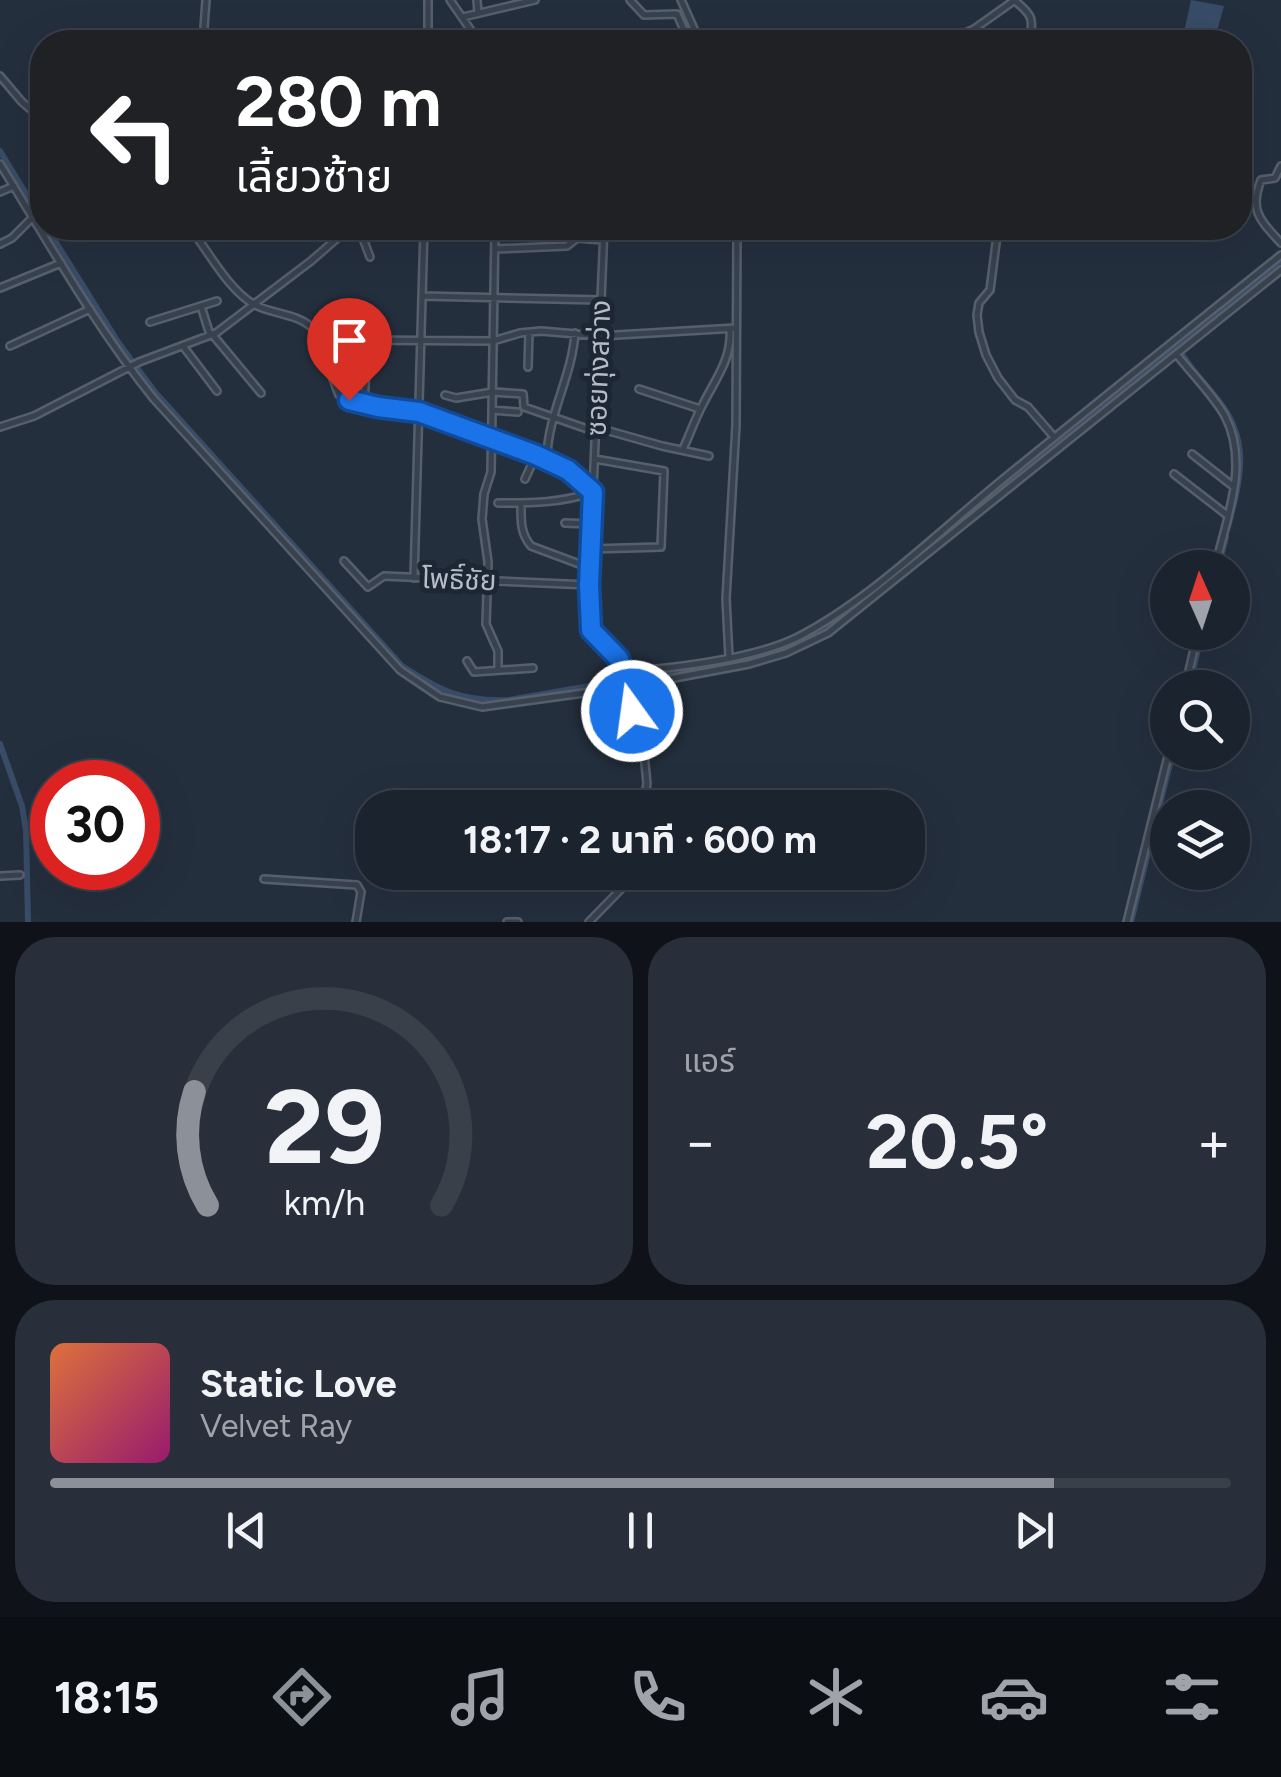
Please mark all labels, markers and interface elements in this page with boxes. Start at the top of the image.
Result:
text: 280 m [235,59,441,144]
icon: left [70,70,200,200]
text: เลี้ยวซ้าย [235,149,392,203]
pin [307,298,392,401]
street label: ซอยทุ่งสว่าง [579,299,617,437]
icon: arrive [322,313,377,368]
north arrow [1150,550,1250,650]
map controls [1150,550,1250,890]
street label: โพธิ์ชัย [421,561,497,597]
position arrow [580,659,684,763]
button: search [1150,670,1250,770]
speed limit sign: 30 [30,760,160,890]
button: layers [1150,790,1250,890]
text: 18:17 · 2 นาที · 600 m [463,817,817,863]
text: แอร์ [683,1042,735,1080]
text: 29 [264,1064,384,1189]
text: 20.5° [866,1097,1048,1187]
text: − [683,1109,717,1175]
text: + [1197,1109,1231,1175]
text: km/h [283,1181,365,1224]
text: Static Love [200,1361,397,1407]
text: Velvet Ray [200,1407,352,1445]
icon: previous [219,1503,274,1558]
icon: pause [613,1503,668,1558]
icon: next [1007,1503,1062,1558]
icon: directions [267,1662,337,1732]
icon: music [445,1662,515,1732]
icon: phone [623,1662,693,1732]
icon: climate [801,1662,871,1732]
icon: car [979,1662,1049,1732]
icon: filters [1157,1662,1227,1732]
text: 18:15 [54,1670,159,1724]

